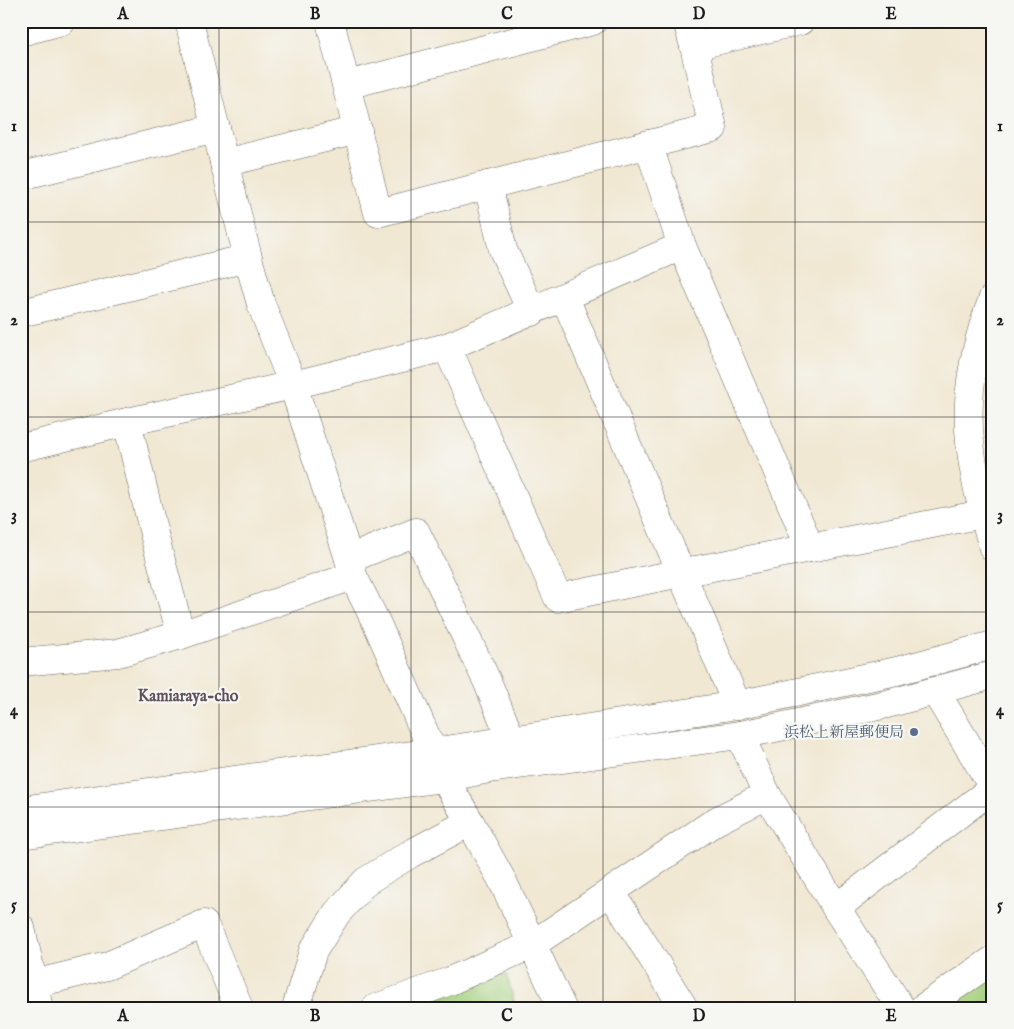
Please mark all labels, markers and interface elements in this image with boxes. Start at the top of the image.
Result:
text: A [117,5,130,25]
text: B [310,5,321,25]
text: C [501,5,513,25]
text: D [693,5,706,25]
text: E [885,5,897,25]
text: 1 [11,117,17,137]
text: 1 [997,117,1003,137]
text: 2 [10,311,18,331]
text: 2 [996,311,1004,331]
text: 3 [11,506,17,526]
text: 3 [997,506,1003,526]
district label: Kamiaraya-cho [138,687,239,707]
text: 4 [10,701,19,721]
text: 4 [996,701,1005,721]
place label: 浜松上新屋郵便局 [784,723,904,742]
marker: 浜松上新屋郵便局 [908,726,920,738]
text: 5 [11,896,17,916]
text: 5 [997,896,1003,916]
text: A [117,1007,130,1027]
text: B [310,1007,321,1027]
text: C [501,1007,513,1027]
text: D [693,1007,706,1027]
text: E [885,1007,897,1027]

